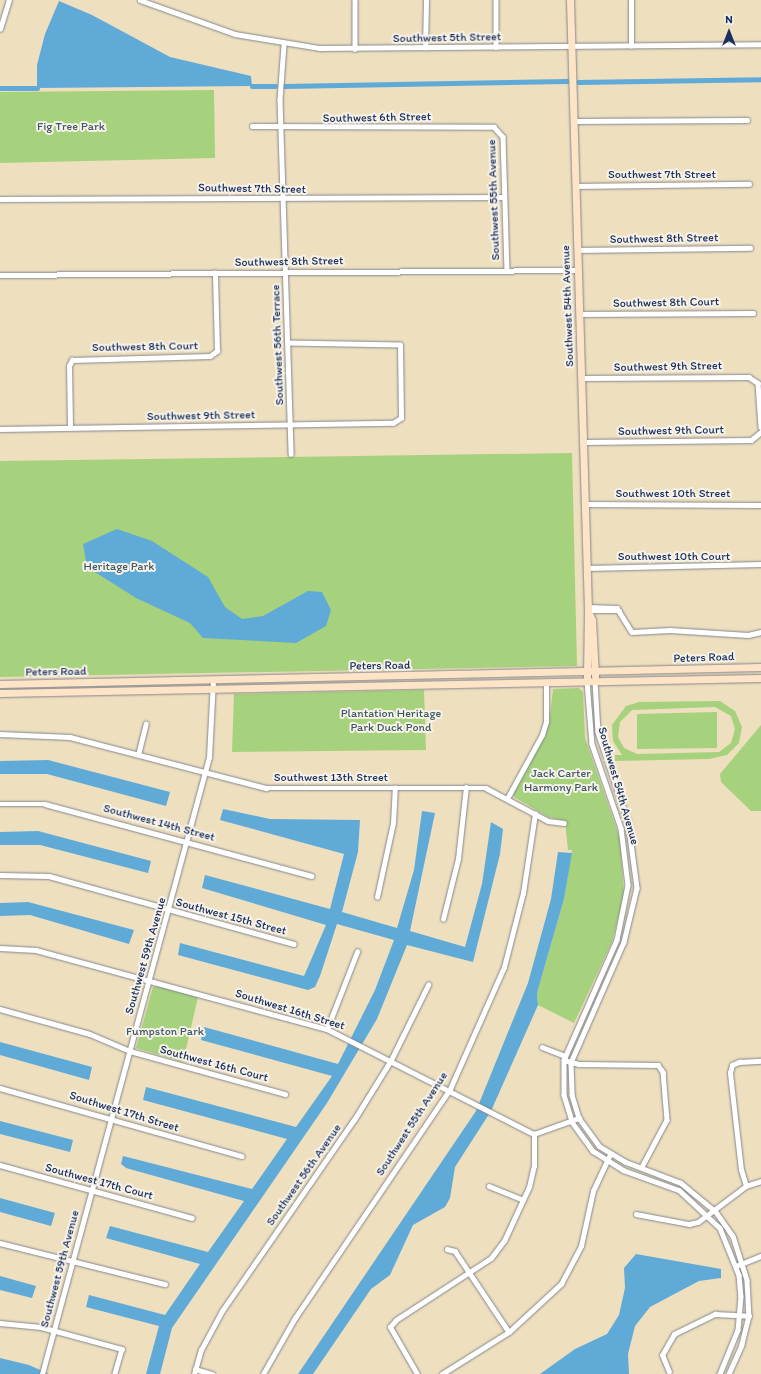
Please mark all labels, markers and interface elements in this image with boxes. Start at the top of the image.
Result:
north arrow [709,12,749,52]
text: N [725,13,733,26]
street label: Southwest 5th Street [393,30,501,46]
street label: Southwest 6th Street [323,110,431,126]
park label: Fig Tree Park [38,120,104,134]
street label: Southwest 55th Avenue [485,140,503,260]
street label: Southwest 7th Street [608,168,716,182]
street label: Southwest 7th Street [198,181,306,197]
street label: Southwest 8th Street [610,231,718,247]
street label: Southwest 54th Avenue [559,245,577,367]
street label: Southwest 8th Street [235,254,343,270]
street label: Southwest 56th Terrace [269,285,287,405]
street label: Southwest 8th Court [613,295,719,311]
street label: Southwest 8th Court [92,339,198,355]
street label: Southwest 9th Street [614,359,722,375]
street label: Southwest 9th Street [147,408,255,424]
street label: Southwest 9th Court [618,423,724,439]
street label: Southwest 10th Street [616,487,730,501]
street label: Southwest 10th Court [618,550,730,564]
park label: Heritage Park [84,560,154,574]
street label: Peters Road [673,650,735,666]
street label: Peters Road [349,658,411,674]
street label: Peters Road [25,664,87,680]
park label: Plantation Heritage Park Duck Pond [341,707,441,735]
street label: Southwest 54th Avenue [594,726,642,846]
park label: Jack Carter Harmony Park [524,767,598,795]
street label: Southwest 13th Street [274,771,388,785]
street label: Southwest 14th Street [102,801,216,845]
street label: Southwest 15th Street [174,895,288,939]
street label: Southwest 59th Avenue [123,896,169,1016]
street label: Southwest 16th Street [234,987,346,1033]
park label: Fumpston Park [126,1025,204,1039]
street label: Southwest 16th Court [158,1043,270,1085]
street label: Southwest 55th Avenue [373,1070,451,1178]
street label: Southwest 17th Street [68,1089,180,1135]
street label: Southwest 56th Avenue [264,1122,344,1228]
street label: Southwest 17th Court [43,1161,155,1203]
street label: Southwest 59th Avenue [38,1209,82,1329]

